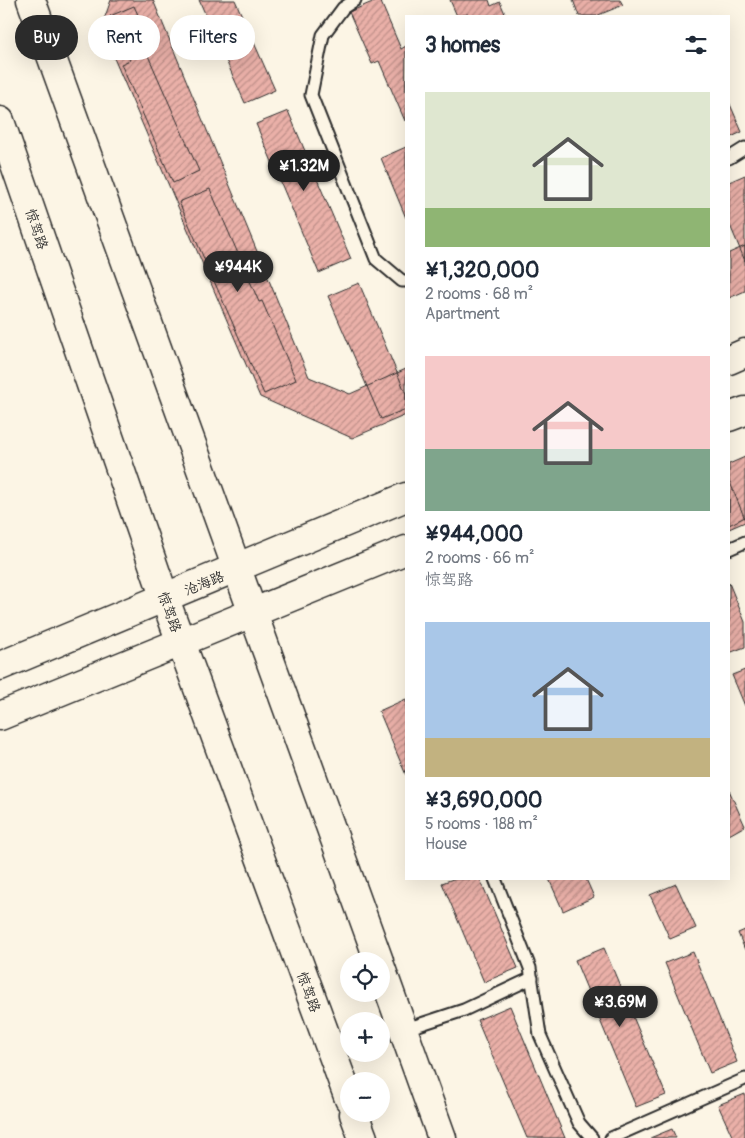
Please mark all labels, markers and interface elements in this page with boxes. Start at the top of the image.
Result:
chip: Buy [15,15,78,60]
chip: Rent [88,15,160,60]
chip: Filters [170,15,255,60]
icon: filters [682,31,710,59]
text: 3 homes [425,32,500,59]
icon: home [523,124,613,214]
pin: ¥1.32M [263,150,345,192]
text: ¥1.32M [279,156,329,176]
street label: 惊驾路 [22,207,51,252]
pin: ¥944K [203,250,273,293]
text: ¥944K [214,257,262,277]
text: ¥1,320,000 [425,257,539,284]
text: 2 rooms · 68 m² [425,284,533,304]
text: Apartment [425,304,500,324]
icon: home [523,388,613,478]
text: ¥944,000 [425,521,523,548]
text: 2 rooms · 66 m² [425,548,535,568]
street label: 沧海路 [182,568,227,599]
text: 惊驾路 [425,570,473,590]
street label: 惊驾路 [154,590,185,635]
icon: home [523,654,613,744]
text: ¥3,690,000 [425,787,542,814]
text: 5 rooms · 188 m² [425,814,538,834]
text: House [425,834,467,854]
map controls [340,952,390,1122]
button: locate [340,952,390,1002]
street label: 惊驾路 [293,970,324,1015]
pin: ¥3.69M [579,986,661,1028]
text: ¥3.69M [594,992,646,1012]
button: + [340,1012,390,1062]
button: − [340,1072,390,1122]

